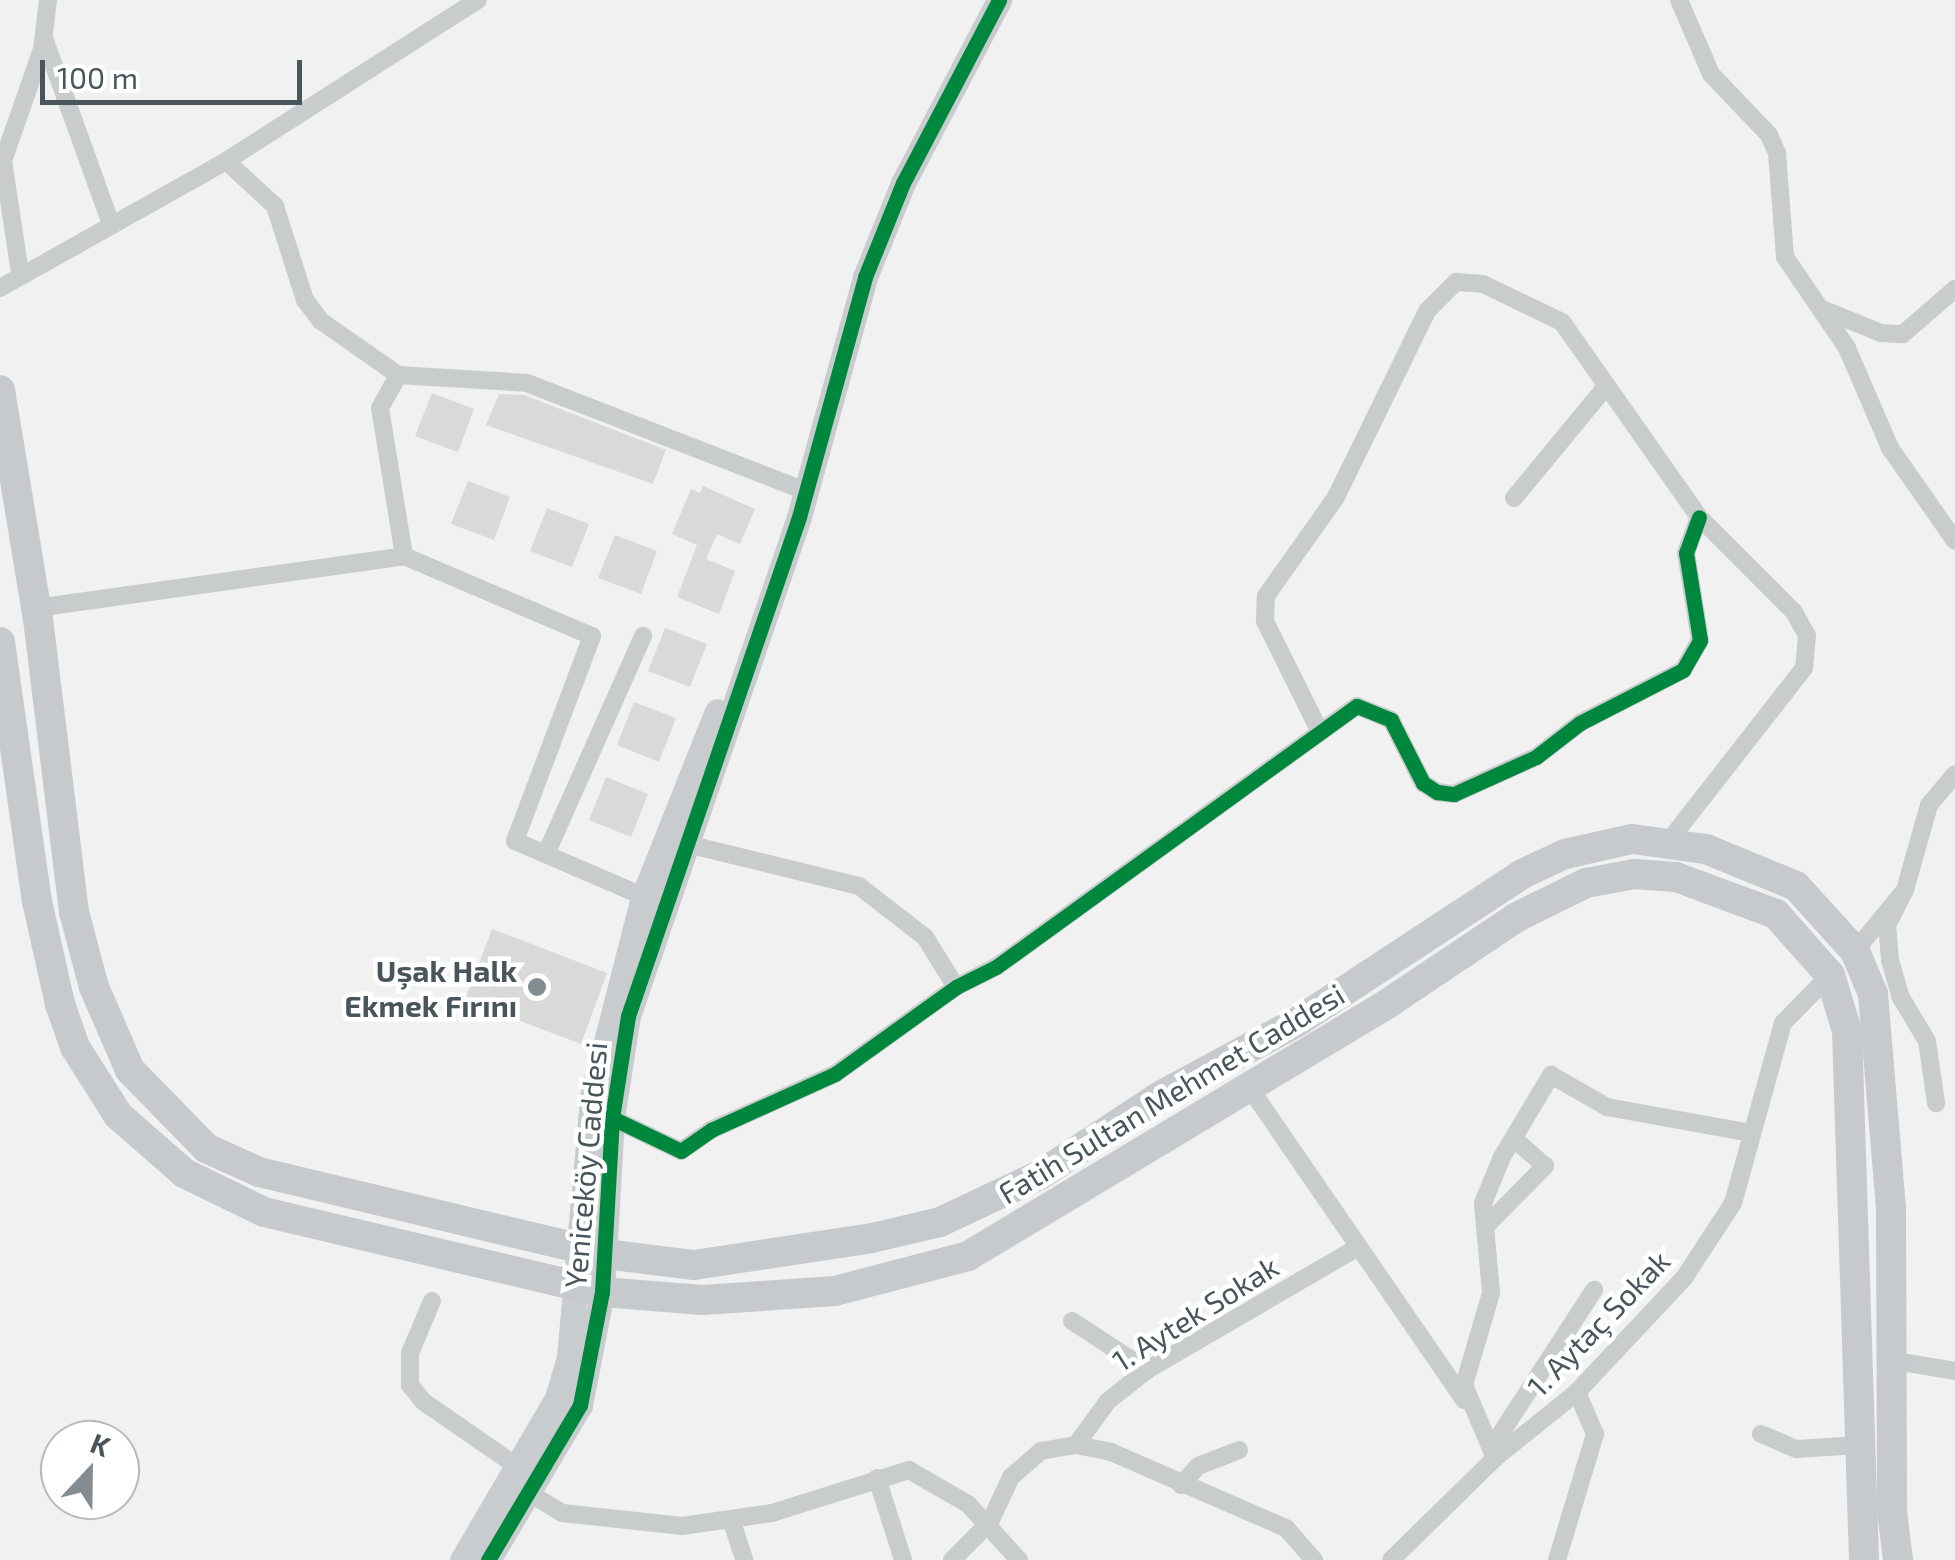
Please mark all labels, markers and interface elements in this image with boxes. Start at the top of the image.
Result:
scale bar [45,40,308,102]
text: 100 m [57,59,138,95]
place label: Uşak Halk Ekmek Fırını [344,952,517,1022]
street label: Fatih Sultan Mehmet Caddesi [992,975,1350,1211]
marker: Uşak Halk Ekmek Fırını [526,976,548,998]
street label: Yeniceköy Caddesi [556,1040,614,1290]
street label: 1. Aytaç Sokak [1519,1242,1677,1404]
street label: 1. Aytek Sokak [1105,1247,1285,1379]
north arrow [40,1420,140,1520]
text: K [86,1425,115,1463]

